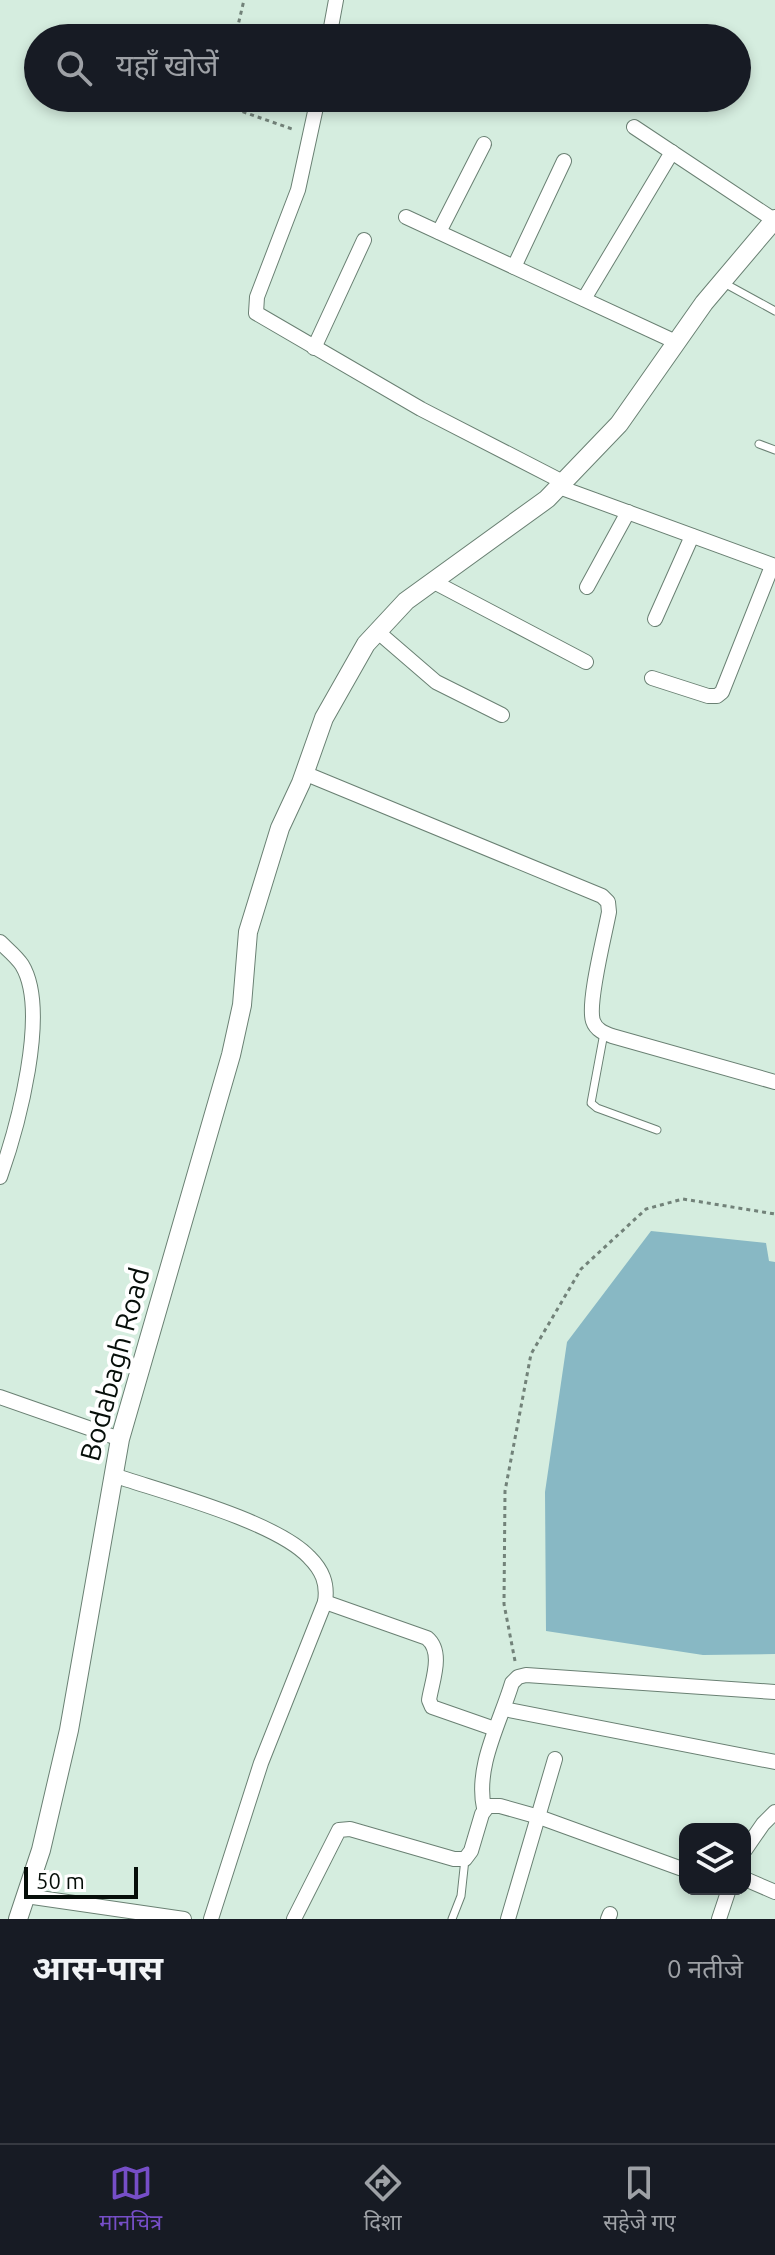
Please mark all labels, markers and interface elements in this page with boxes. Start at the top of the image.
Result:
search box [24,24,751,112]
icon: search [52,46,96,90]
text: यहाँ खोजें [116,48,219,82]
street label: Bodabagh Road [73,1264,155,1464]
map controls [679,1823,751,1895]
button: layers [679,1823,751,1895]
scale bar [24,1863,138,1899]
text: 50 m [36,1868,85,1893]
text: आस-पास [32,1948,163,1986]
text: 0 नतीजे [667,1954,743,1983]
tab: मानचित्र [99,2161,162,2239]
tab: दिशा [361,2161,405,2239]
tab: सहेजे गए [603,2161,676,2239]

